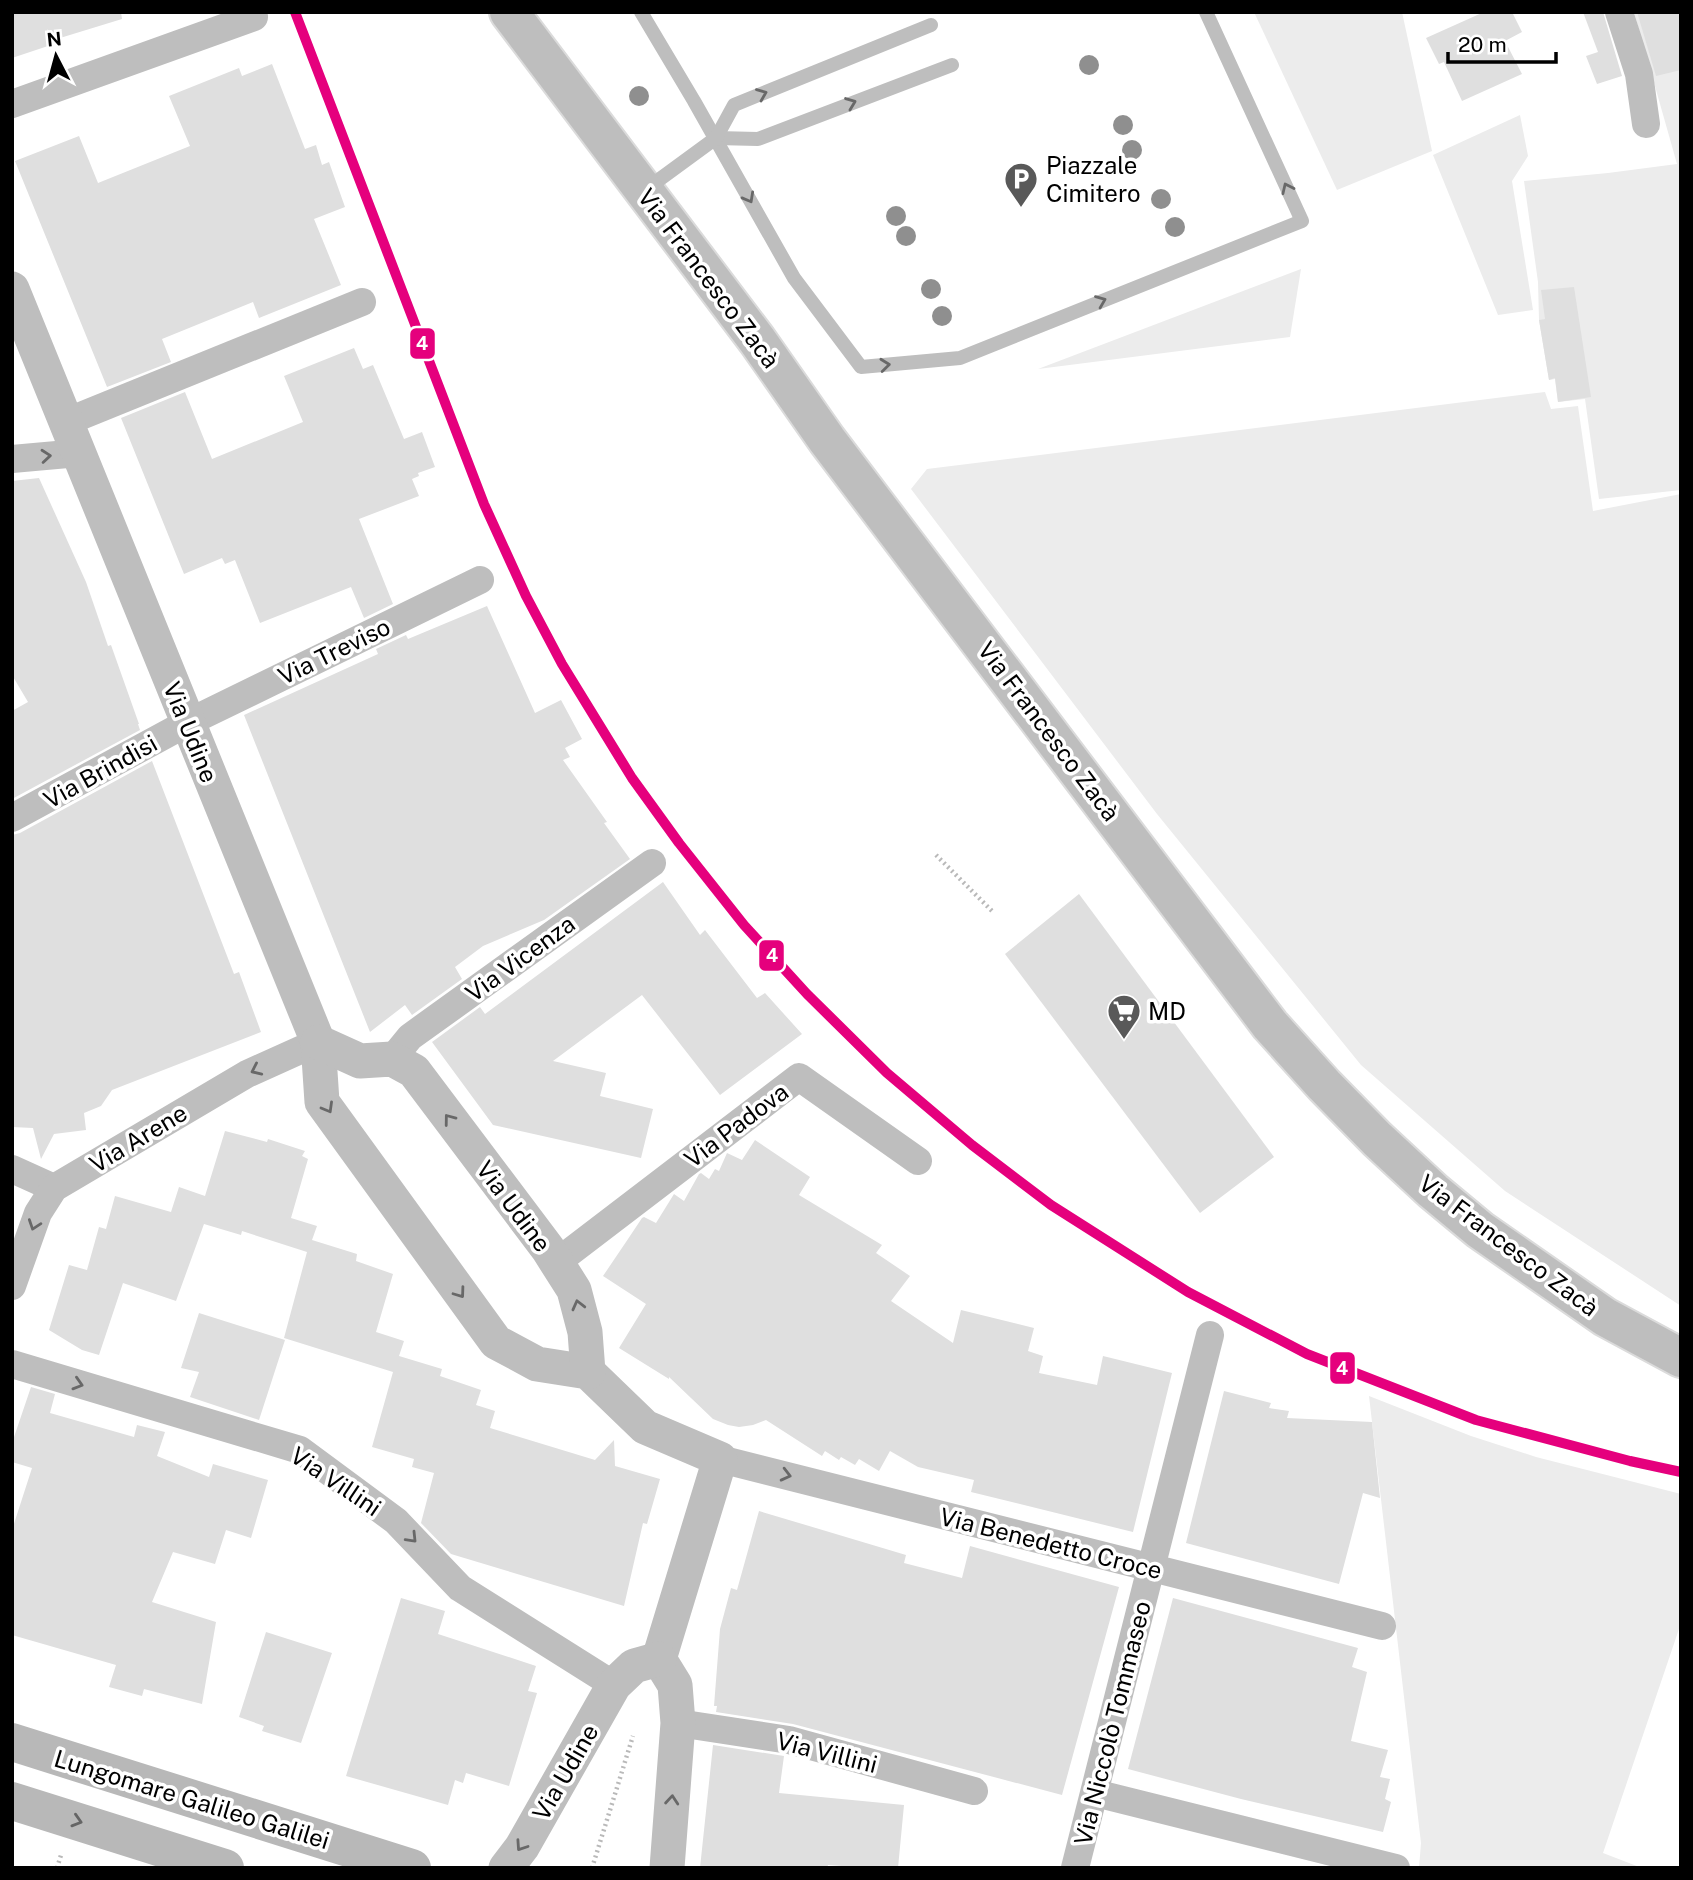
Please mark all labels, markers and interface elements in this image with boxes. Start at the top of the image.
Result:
north arrow [21,21,91,91]
scale bar [1448,21,1556,65]
text: N [46,27,63,51]
text: 20 m [1458,32,1507,57]
one-way arrow [755,88,767,102]
one-way arrow [845,98,857,112]
place label: Piazzale Cimitero [1046,151,1141,207]
parking icon: Piazzale Cimitero [1002,160,1040,209]
street label: Via Francesco Zacà [632,183,786,373]
one-way arrow [1281,183,1295,195]
one-way arrow [741,191,754,203]
one-way arrow [1094,296,1106,310]
line badge: 4 [409,327,436,360]
text: 4 [416,332,428,354]
one-way arrow [880,358,891,373]
one-way arrow [40,449,51,464]
street label: Via Treviso [274,612,394,690]
street label: Via Francesco Zacà [972,636,1126,826]
street label: Via Udine [158,678,224,786]
street label: Via Brindisi [39,728,161,814]
street label: Via Vicenza [460,909,580,1007]
line badge: 4 [758,939,785,972]
text: 4 [766,944,778,966]
supermarket icon: MD [1105,992,1143,1041]
place label: MD [1148,997,1186,1025]
one-way arrow [251,1062,263,1076]
street label: Via Padova [679,1077,793,1173]
street label: Via Arene [84,1098,192,1178]
one-way arrow [320,1101,333,1114]
one-way arrow [445,1114,457,1126]
street label: Via Udine [471,1155,557,1257]
street label: Via Francesco Zacà [1414,1168,1604,1322]
one-way arrow [28,1219,42,1231]
one-way arrow [452,1285,465,1298]
one-way arrow [571,1299,586,1311]
line badge: 4 [1329,1351,1356,1385]
text: 4 [1336,1357,1348,1379]
one-way arrow [71,1375,83,1390]
street label: Via Villini [286,1441,386,1521]
one-way arrow [780,1467,792,1481]
street label: Via Benedetto Croce [937,1502,1165,1584]
one-way arrow [403,1530,416,1543]
street label: Via Niccolò Tommaseo [1068,1598,1156,1848]
street label: Via Udine [526,1719,604,1825]
street label: Via Villini [774,1726,880,1778]
street label: Lungomare Galileo Galilei [51,1744,333,1854]
one-way arrow [664,1794,679,1805]
one-way arrow [71,1813,83,1828]
one-way arrow [517,1838,530,1851]

